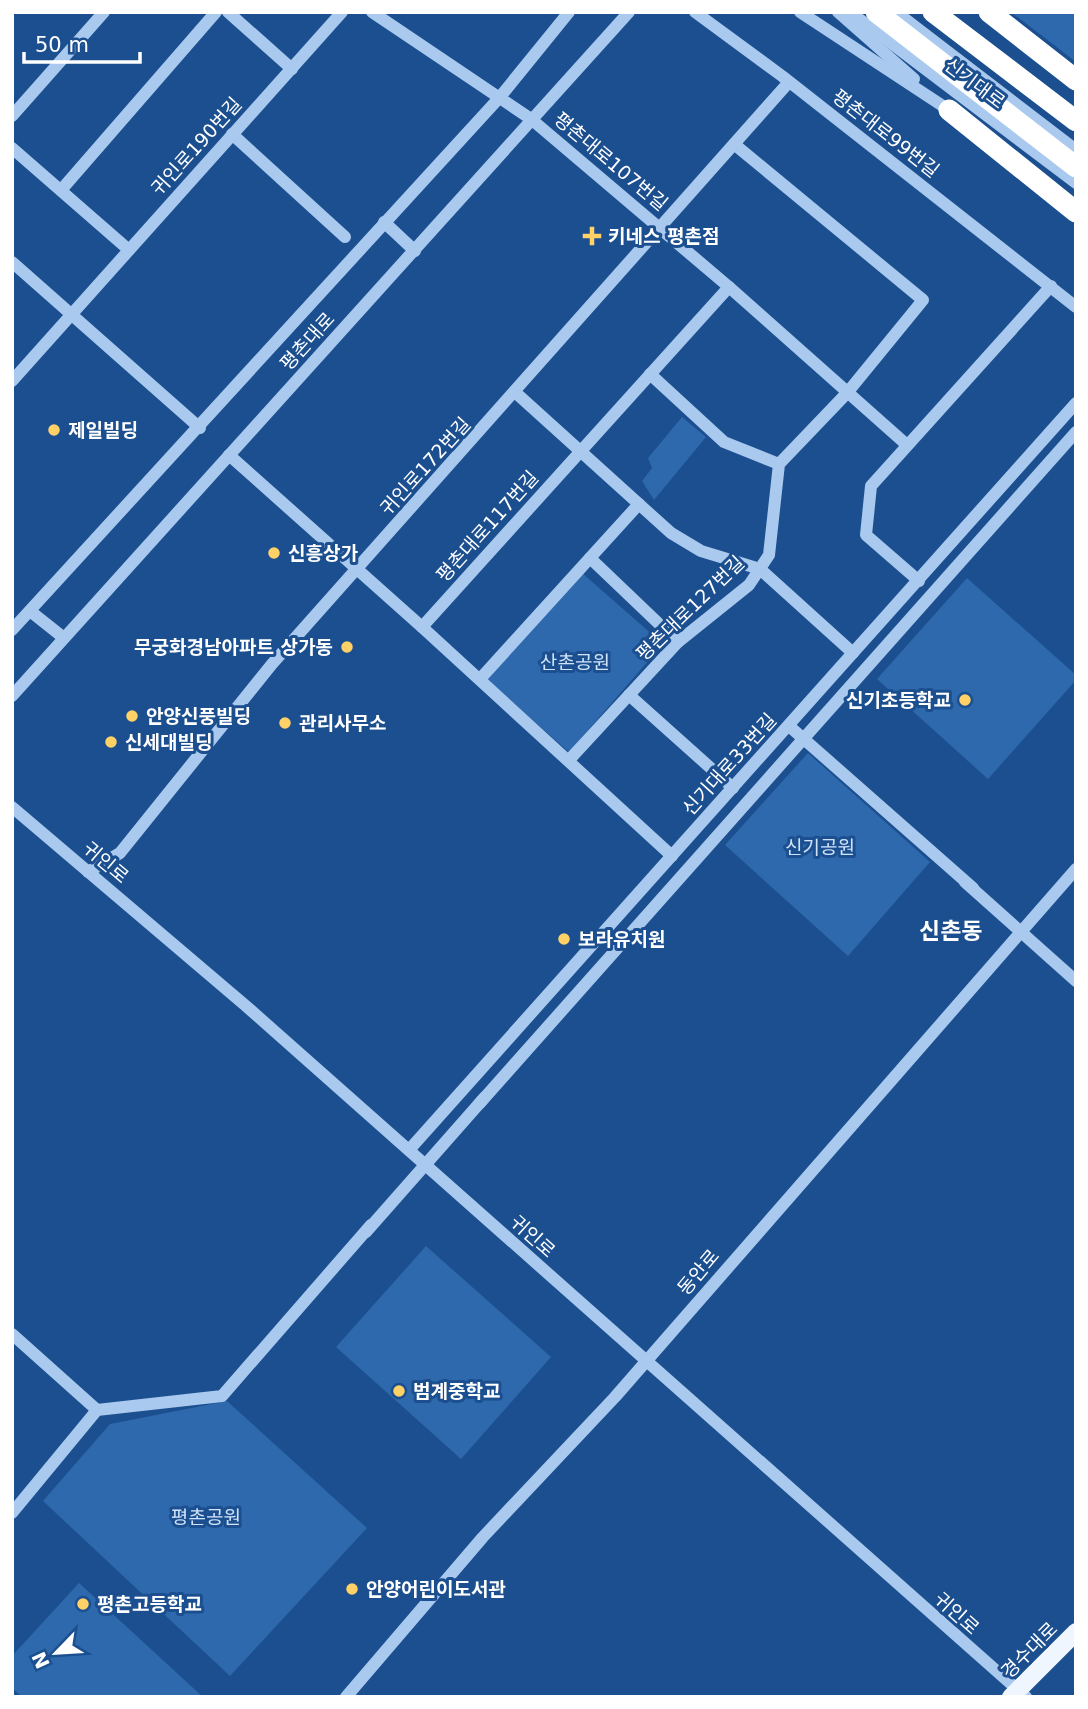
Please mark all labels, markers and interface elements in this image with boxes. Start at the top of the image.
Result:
scale bar [24,21,140,65]
text: 50 m [35,33,89,57]
street label: 신기대로 [940,53,1010,113]
street label: 평촌대로99번길 [828,85,944,181]
street label: 귀인로190번길 [146,93,246,199]
street label: 평촌대로107번길 [550,107,672,215]
place label: 키네스 평촌점 [608,225,720,247]
marker: 키네스 평촌점 [582,226,602,246]
street label: 평촌대로 [275,308,339,374]
street label: 귀인로172번길 [375,413,475,519]
place label: 제일빌딩 [68,419,138,441]
marker: 제일빌딩 [46,422,62,438]
street label: 평촌대로117번길 [432,466,542,586]
place label: 신흥상가 [288,542,358,564]
marker: 신흥상가 [266,545,282,561]
street label: 평촌대로127번길 [632,551,748,665]
place label: 무궁화경남아파트 상가동 [134,636,333,658]
marker: 무궁화경남아파트 상가동 [339,639,355,655]
park label: 산촌공원 [540,651,610,673]
place label: 신기초등학교 [846,689,951,711]
marker: 신기초등학교 [957,692,973,708]
place label: 안양신풍빌딩 [146,705,251,727]
marker: 안양신풍빌딩 [124,708,140,724]
street label: 신기대로33번길 [678,709,780,819]
place label: 관리사무소 [299,712,386,734]
marker: 관리사무소 [277,715,293,731]
place label: 신세대빌딩 [125,731,212,753]
marker: 신세대빌딩 [103,734,119,750]
park label: 신기공원 [785,836,855,858]
street label: 귀인로 [79,837,133,887]
district label: 신촌동 [919,918,983,944]
place label: 보라유치원 [578,928,665,950]
marker: 보라유치원 [556,931,572,947]
street label: 귀인로 [506,1210,560,1262]
street label: 동안로 [673,1245,723,1299]
place label: 범계중학교 [413,1380,500,1402]
marker: 범계중학교 [391,1383,407,1399]
park label: 평촌공원 [171,1506,241,1528]
place label: 안양어린이도서관 [366,1578,506,1600]
marker: 안양어린이도서관 [344,1581,360,1597]
street label: 귀인로 [930,1587,984,1639]
place label: 평촌고등학교 [97,1593,202,1615]
marker: 평촌고등학교 [75,1596,91,1612]
north arrow [21,1618,91,1688]
street label: 경수대로 [997,1618,1061,1682]
text: N [27,1648,54,1672]

